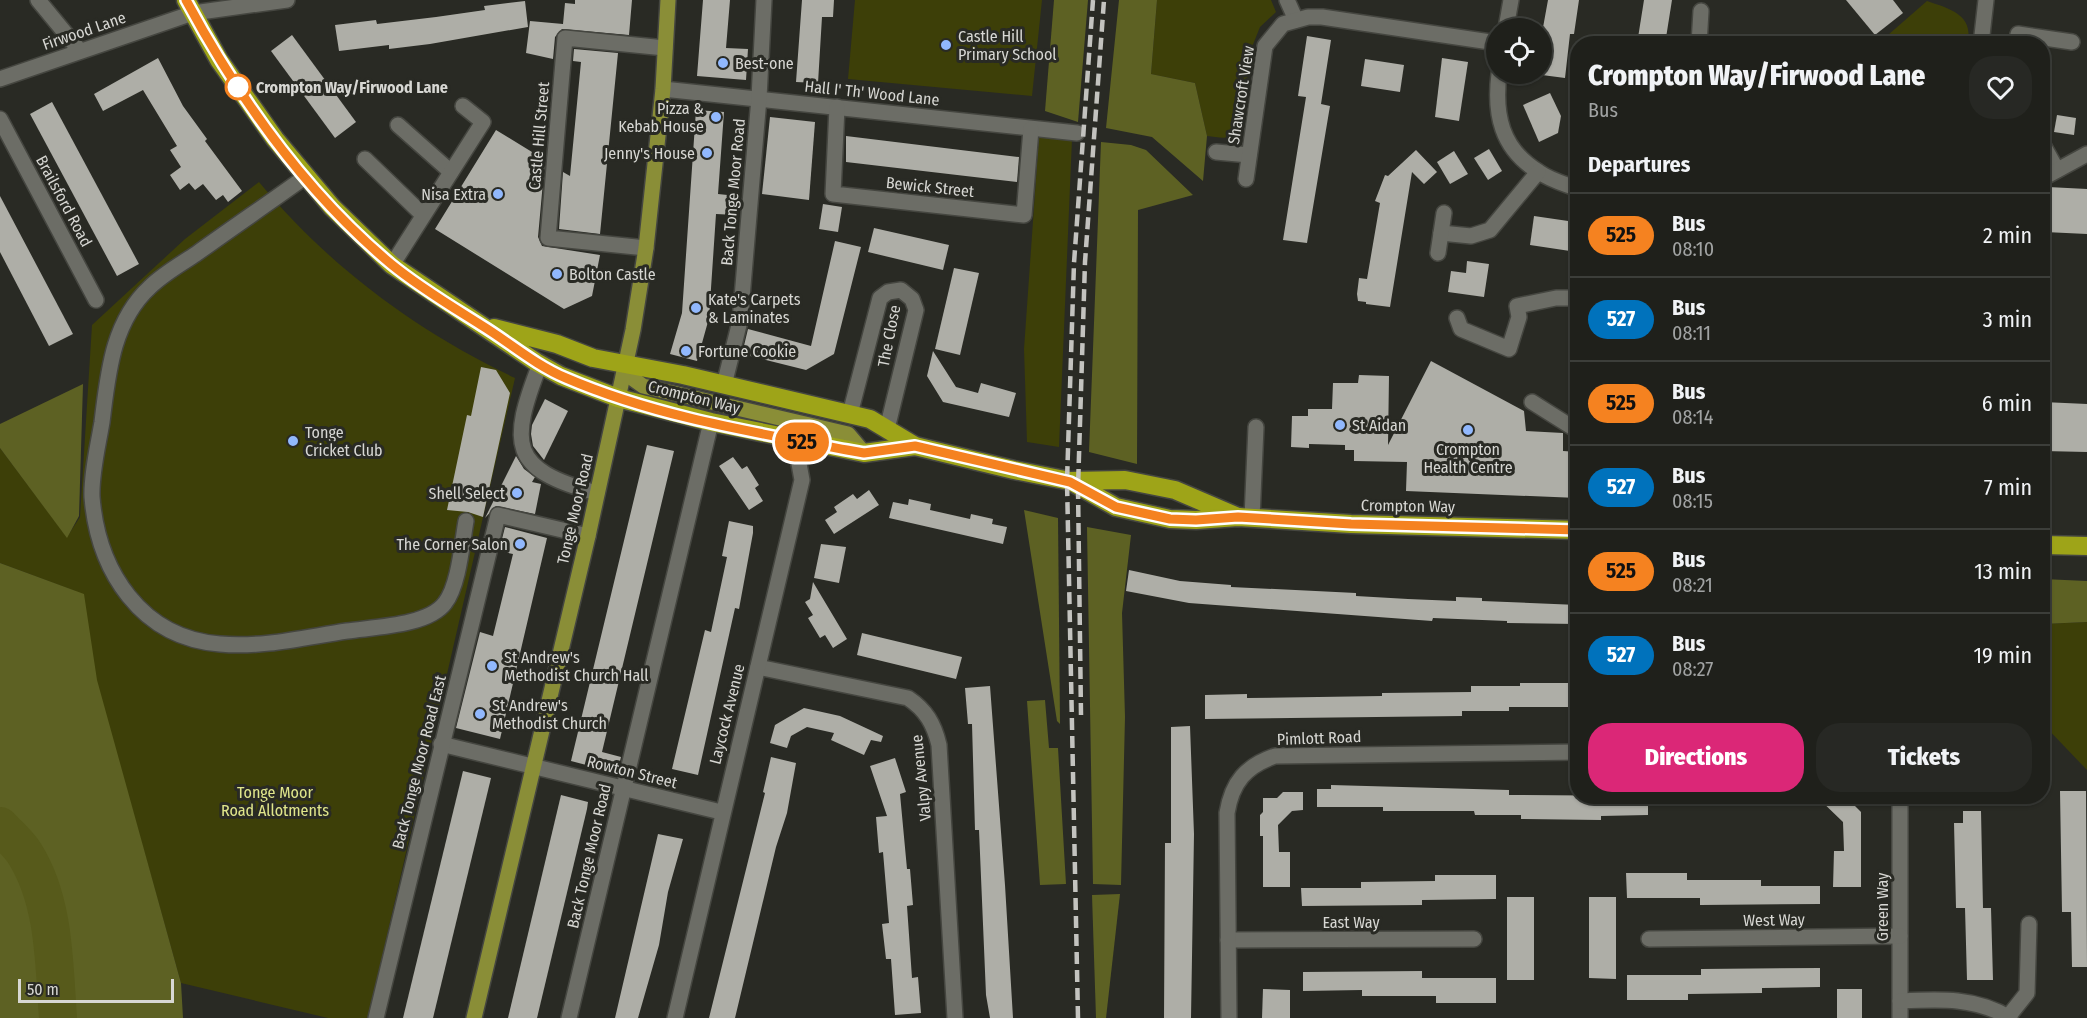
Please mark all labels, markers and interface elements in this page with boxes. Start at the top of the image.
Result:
street label: Firwood Lane [40,8,128,54]
map controls [1486,18,1552,84]
button: locate [1486,18,1552,84]
place label: Castle Hill Primary School [958,27,1057,64]
marker: Castle Hill Primary School [939,38,953,52]
street label: Shawcroft View [1224,44,1258,146]
place label: Best-one [735,54,794,73]
marker: Best-one [716,56,730,70]
button: heart [1969,56,2032,119]
text: Crompton Way/Firwood Lane [1588,59,1925,92]
marker: Crompton Way/Firwood Lane [225,74,251,100]
street label: Hall I' Th' Wood Lane [804,76,941,110]
place label: Crompton Way/Firwood Lane [256,78,448,97]
street label: Castle Hill Street [525,80,553,191]
text: Bus [1588,98,1618,122]
place label: Pizza & Kebab House [618,99,704,136]
marker: Pizza & Kebab House [709,110,723,124]
street label: Back Tonge Moor Road [717,118,749,266]
place label: Jenny's House [604,144,695,163]
marker: Jenny's House [700,146,714,160]
text: Departures [1588,151,1690,178]
street label: Brailsford Road [32,152,96,250]
street label: Bewick Street [885,173,976,201]
place label: Nisa Extra [421,185,486,204]
marker: Nisa Extra [491,187,505,201]
text: Bus [1672,210,1705,237]
text: 525 [1606,222,1636,248]
text: 2 min [1983,222,2032,249]
text: 08:10 [1672,237,1714,261]
place label: Bolton Castle [569,265,656,284]
marker: Bolton Castle [550,267,564,281]
place label: Kate's Carpets & Laminates [708,290,801,327]
text: Bus [1672,294,1705,321]
marker: Kate's Carpets & Laminates [689,301,703,315]
street label: The Close [874,303,904,369]
text: 527 [1607,306,1635,332]
text: 3 min [1983,306,2032,333]
text: 08:11 [1672,321,1711,345]
place label: Fortune Cookie [698,342,796,361]
marker: Fortune Cookie [679,344,693,358]
street label: Crompton Way [646,376,743,418]
text: Bus [1672,378,1705,405]
text: 525 [1606,390,1636,416]
text: 6 min [1982,390,2032,417]
text: 08:14 [1672,405,1713,429]
place label: St Aidan [1352,416,1406,435]
marker: St Aidan [1333,418,1347,432]
line badge: 525 [768,422,836,462]
place label: Tonge Cricket Club [305,423,383,460]
marker: Crompton Health Centre [1461,423,1475,437]
text: 525 [787,429,817,455]
marker: Tonge Cricket Club [286,434,300,448]
place label: Crompton Health Centre [1423,440,1513,477]
street label: Tonge Moor Road [553,452,597,566]
text: Bus [1672,462,1705,489]
text: 527 [1607,474,1635,500]
text: 7 min [1984,474,2032,501]
place label: Shell Select [429,484,506,503]
marker: Shell Select [510,486,524,500]
text: 08:15 [1672,489,1713,513]
street label: Crompton Way [1361,496,1456,516]
place label: The Corner Salon [396,535,508,554]
marker: The Corner Salon [513,537,527,551]
text: Bus [1672,546,1705,573]
text: 525 [1606,558,1636,584]
text: 13 min [1974,558,2032,585]
text: 08:21 [1672,573,1713,597]
text: Bus [1672,630,1705,657]
text: 527 [1607,642,1635,668]
text: 19 min [1974,642,2032,669]
place label: St Andrew's Methodist Church Hall [504,648,649,685]
text: 08:27 [1672,657,1713,681]
marker: St Andrew's Methodist Church Hall [485,659,499,673]
street label: Laycock Avenue [705,662,749,766]
street label: Back Tonge Moor Road East [388,672,450,851]
place label: St Andrew's Methodist Church [492,696,607,733]
marker: St Andrew's Methodist Church [473,707,487,721]
button: Directions [1588,723,1804,792]
button: Tickets [1816,723,2032,792]
street label: Pimlott Road [1276,727,1362,749]
street label: Valpy Avenue [907,734,935,822]
street label: Rowton Street [585,752,680,793]
street label: Back Tonge Moor Road [563,782,615,930]
park label: Tonge Moor Road Allotments [221,783,329,820]
street label: Green Way [1873,872,1892,941]
street label: West Way [1743,910,1806,930]
street label: East Way [1322,913,1380,932]
scale bar [18,976,174,1004]
text: 50 m [27,980,59,999]

